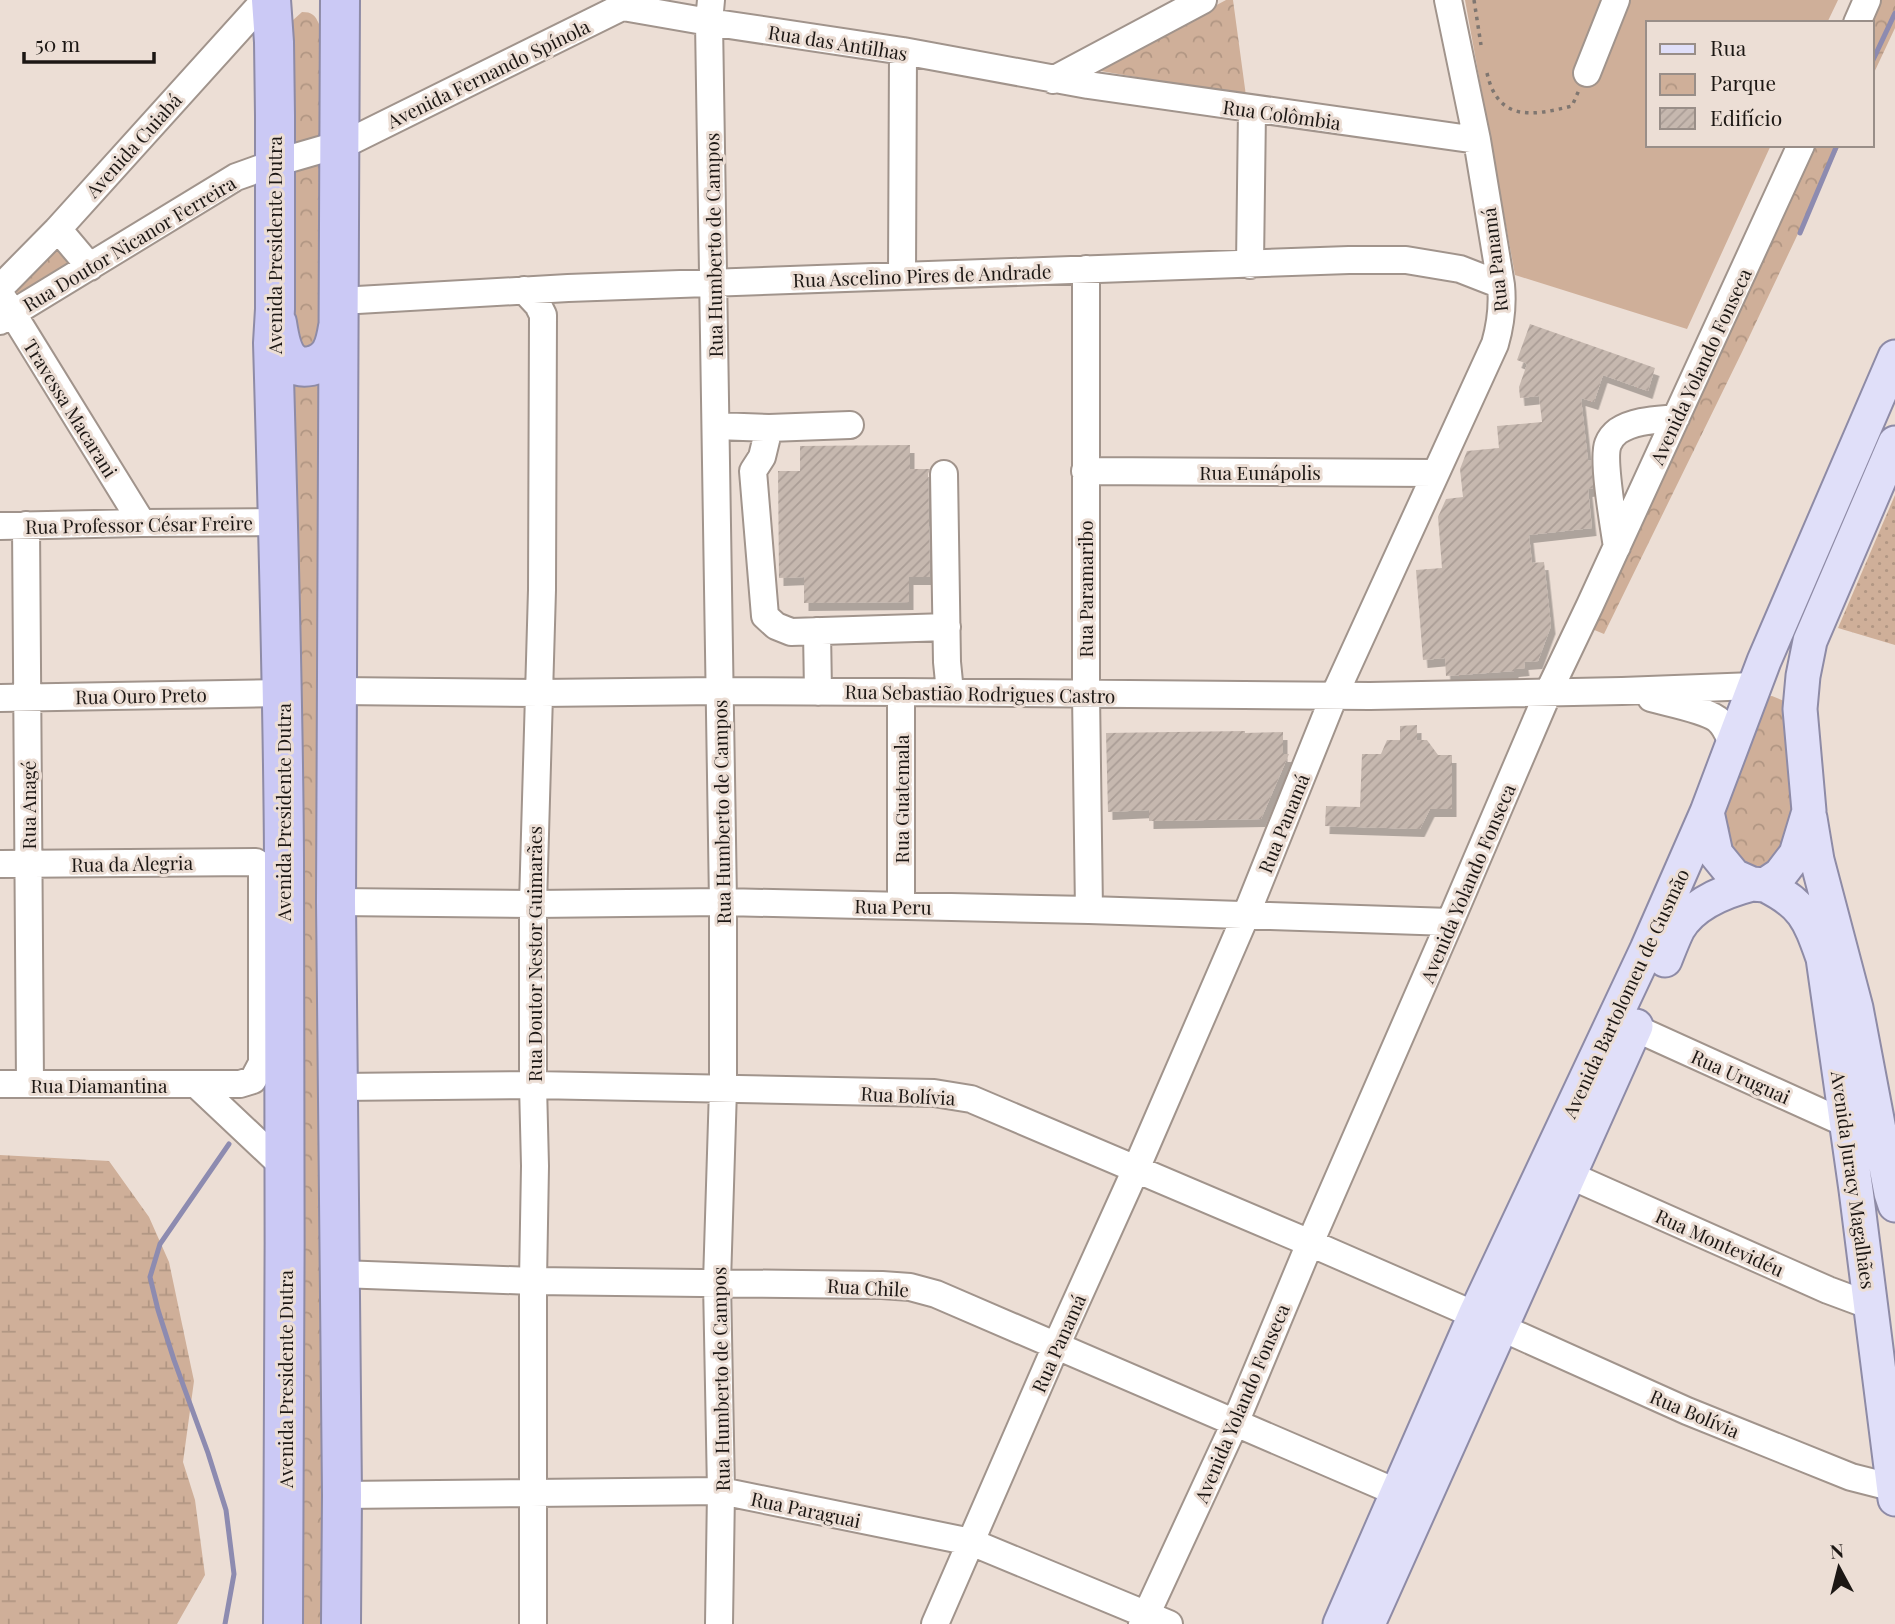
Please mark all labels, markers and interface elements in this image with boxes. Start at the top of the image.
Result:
street label: Avenida Fernando Spínola [381,12,594,134]
street label: Rua das Antilhas [767,18,909,66]
scale bar [24,21,154,65]
legend [1646,21,1874,147]
text: 50 m [35,29,81,57]
text: Rua [1710,33,1747,61]
text: Parque [1710,68,1776,96]
street label: Avenida Cuiabá [79,87,187,203]
street label: Rua Colômbia [1221,93,1343,135]
text: Edifício [1710,103,1782,131]
street label: Rua Humberto de Campos [698,132,728,358]
street label: Avenida Presidente Dutra [261,135,287,355]
street label: Rua Doutor Nicanor Ferreira [18,169,241,317]
street label: Rua Panamá [1475,206,1513,314]
street label: Rua Ascelino Pires de Andrade [792,257,1052,293]
street label: Avenida Yolando Fonseca [1643,263,1757,469]
street label: Travessa Macarani [18,334,124,483]
street label: Rua Eunápolis [1199,459,1321,485]
street label: Rua Professor César Freire [25,509,253,539]
street label: Rua Paramaribo [1072,520,1098,658]
street label: Rua Sebastião Rodrigues Castro [844,678,1116,708]
street label: Rua Ouro Preto [75,681,207,709]
street label: Rua Humberto de Campos [706,699,736,925]
street label: Avenida Presidente Dutra [270,702,296,922]
street label: Rua Guatemala [888,734,914,863]
street label: Rua Anagé [15,761,41,849]
street label: Rua Panamá [1251,769,1315,877]
street label: Avenida Yolando Fonseca [1413,779,1521,987]
street label: Rua Doutor Nestor Guimarães [521,826,547,1082]
street label: Rua da Alegria [71,849,194,877]
street label: Avenida Bartolomeu de Gusmão [1555,864,1694,1123]
street label: Rua Peru [854,892,932,920]
street label: Rua Uruguai [1687,1043,1795,1110]
street label: Avenida Juracy Magalhães [1826,1068,1882,1291]
street label: Rua Diamantina [31,1072,168,1098]
street label: Rua Bolívia [860,1080,956,1110]
street label: Rua Montevidéu [1652,1202,1788,1282]
street label: Rua Humberto de Campos [705,1266,735,1492]
street label: Avenida Presidente Dutra [272,1269,298,1489]
street label: Rua Chile [826,1272,910,1302]
street label: Rua Panamá [1025,1289,1091,1396]
street label: Avenida Yolando Fonseca [1187,1299,1295,1507]
street label: Rua Bolívia [1646,1383,1744,1444]
street label: Rua Paraguai [749,1485,864,1533]
north arrow [1804,1533,1874,1603]
text: N [1828,1536,1845,1564]

